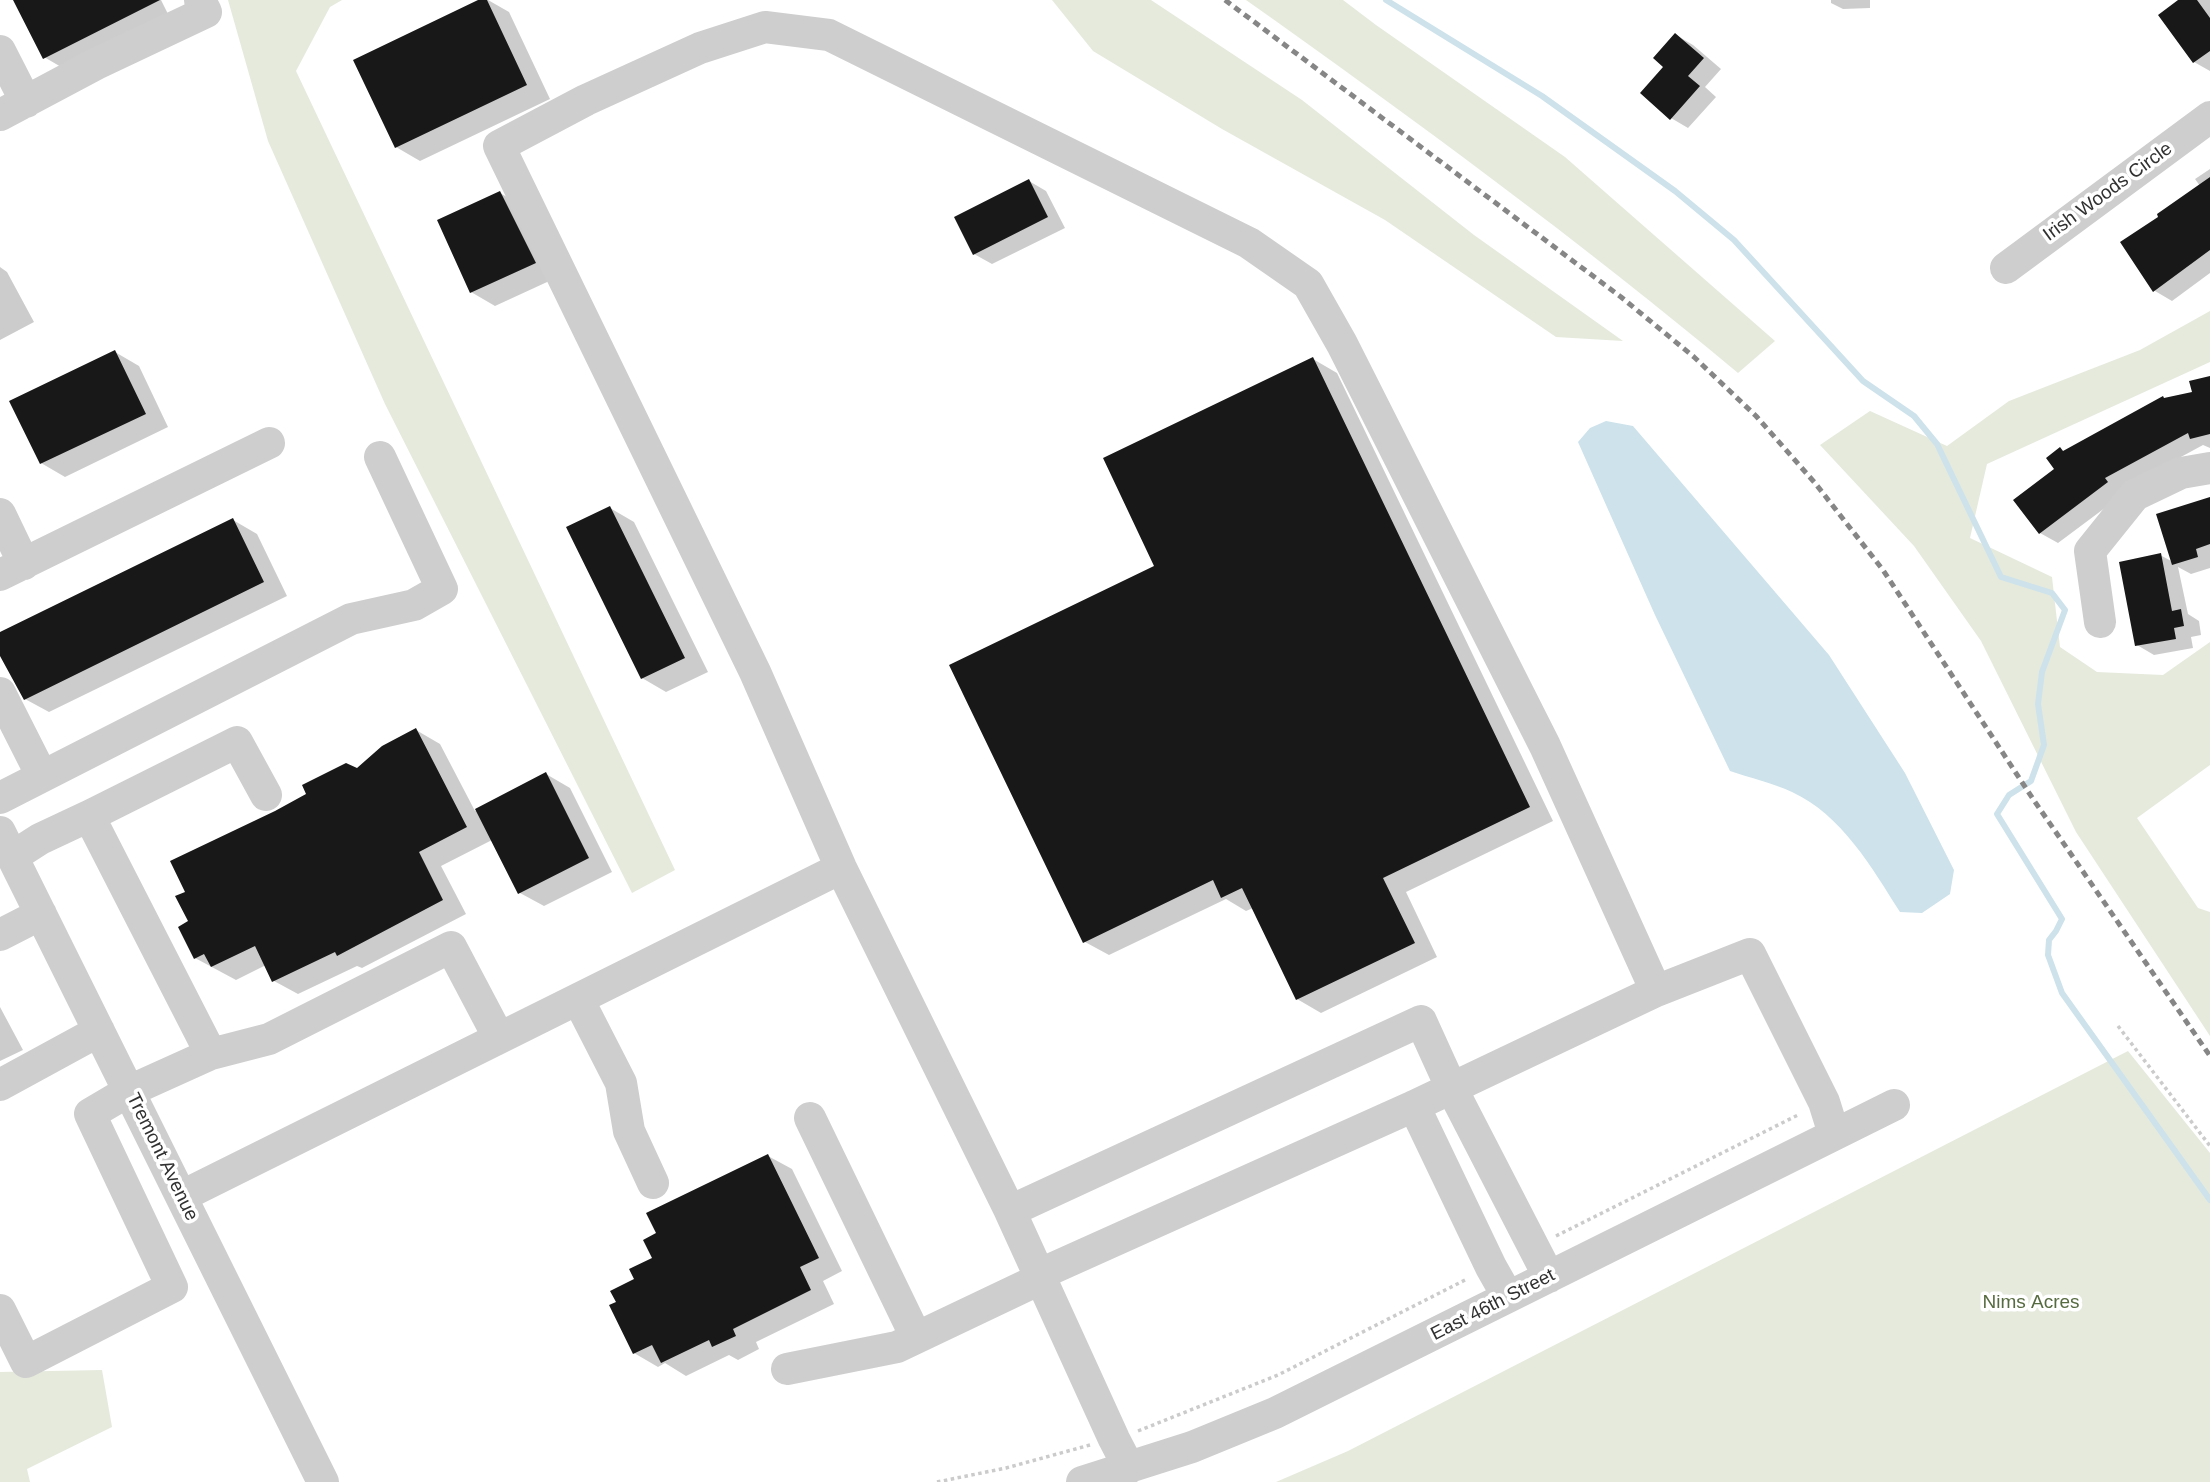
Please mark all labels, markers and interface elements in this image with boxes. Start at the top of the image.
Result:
street label: Irish Woods Circle [2039,138,2177,246]
street label: Tremont Avenue [121,1089,203,1225]
street label: East 46th Street [1427,1264,1559,1346]
park label: Nims Acres [1982,1292,2080,1314]

